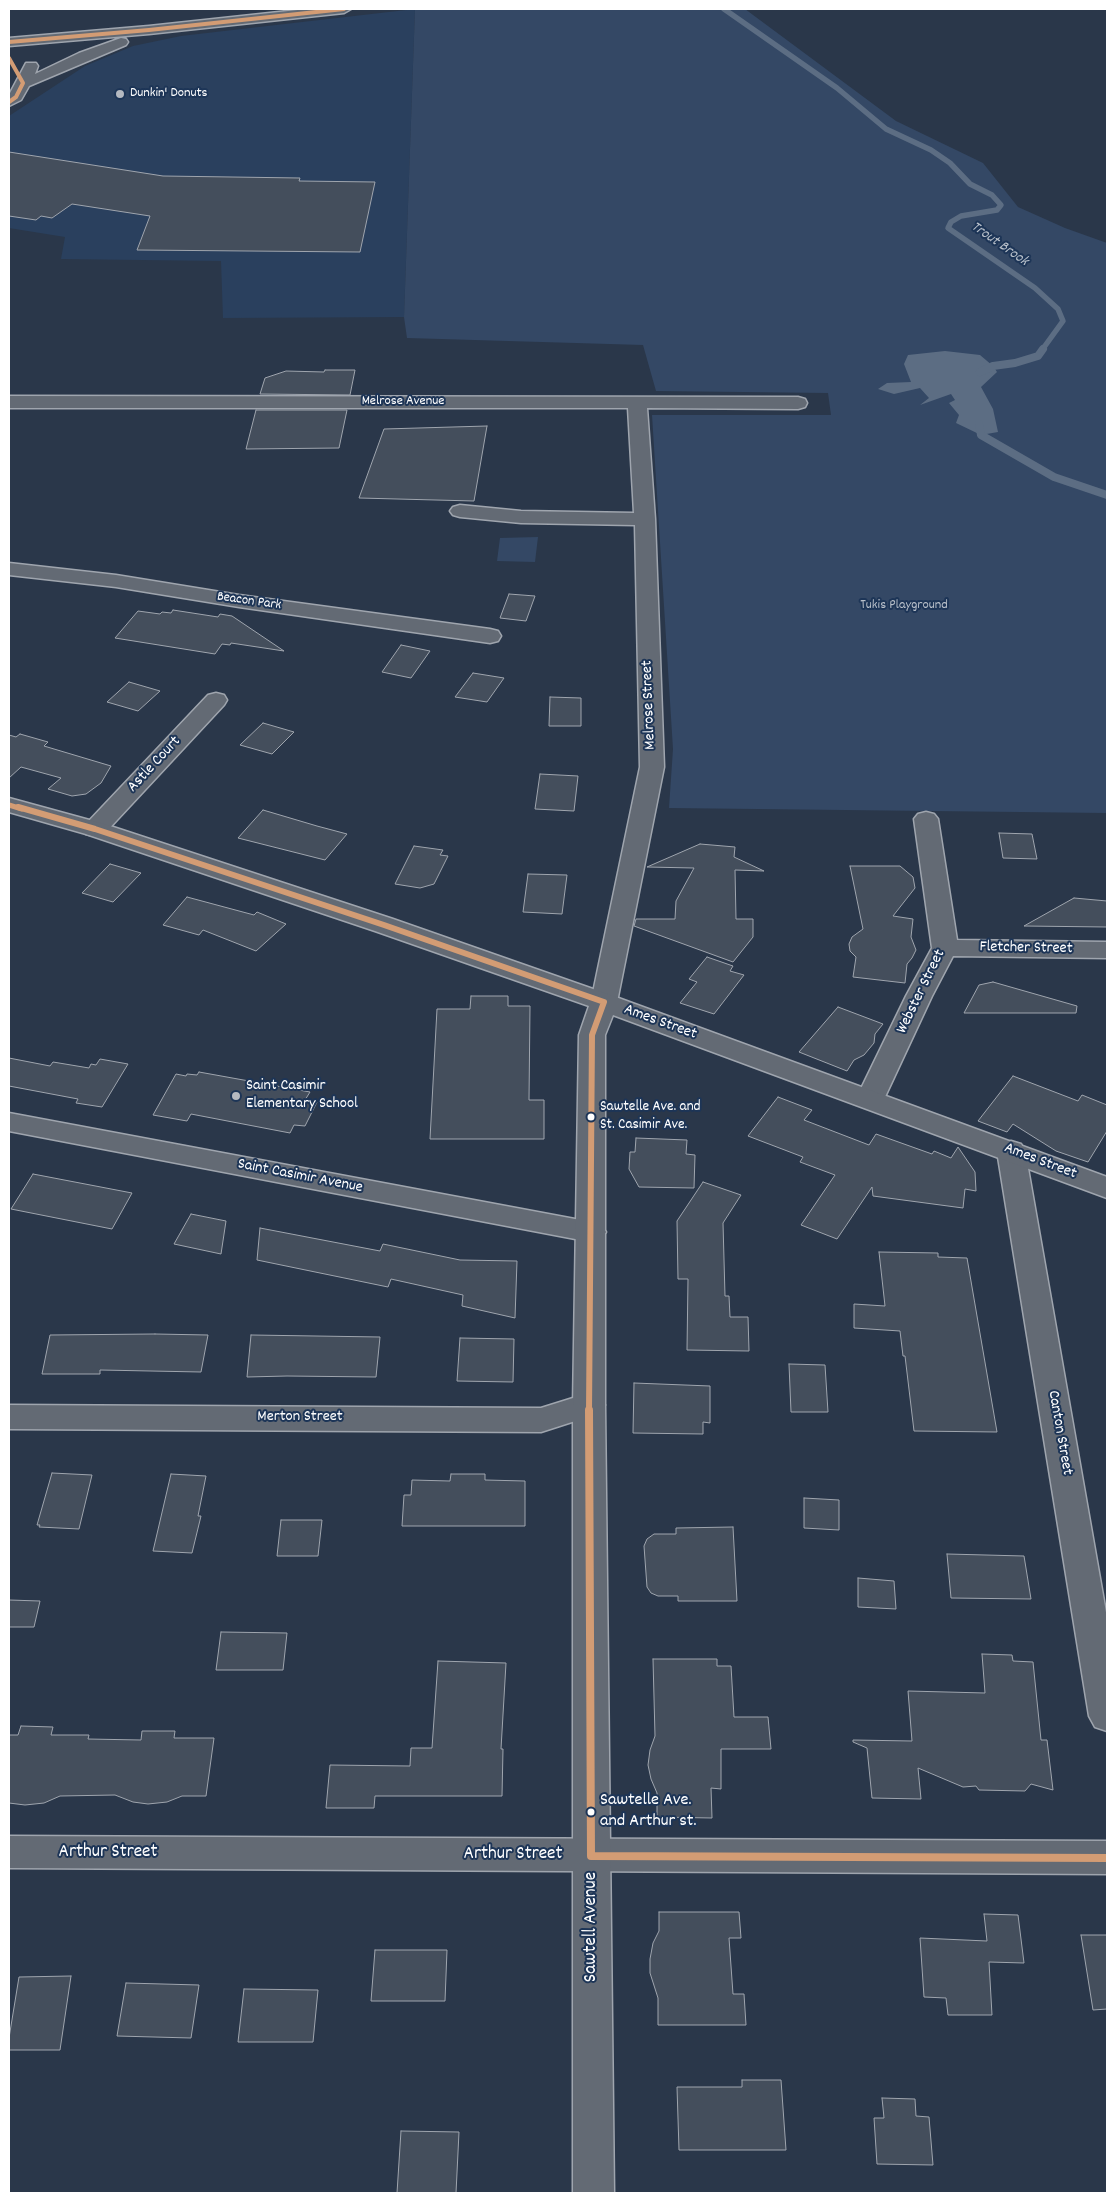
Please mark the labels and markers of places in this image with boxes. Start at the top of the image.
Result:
place label: Dunkin' Donuts [130,86,207,102]
marker: Dunkin' Donuts [114,88,126,100]
place label: Saint Casimir Elementary School [246,1077,358,1115]
marker: Saint Casimir Elementary School [230,1090,242,1102]
place label: Sawtelle Ave. and St. Casimir Ave. [600,1099,701,1134]
marker: Sawtelle Ave. and St. Casimir Ave. [586,1112,596,1122]
place label: Sawtelle Ave. and Arthur st. [600,1791,696,1834]
marker: Sawtelle Ave. and Arthur st. [586,1807,596,1817]

